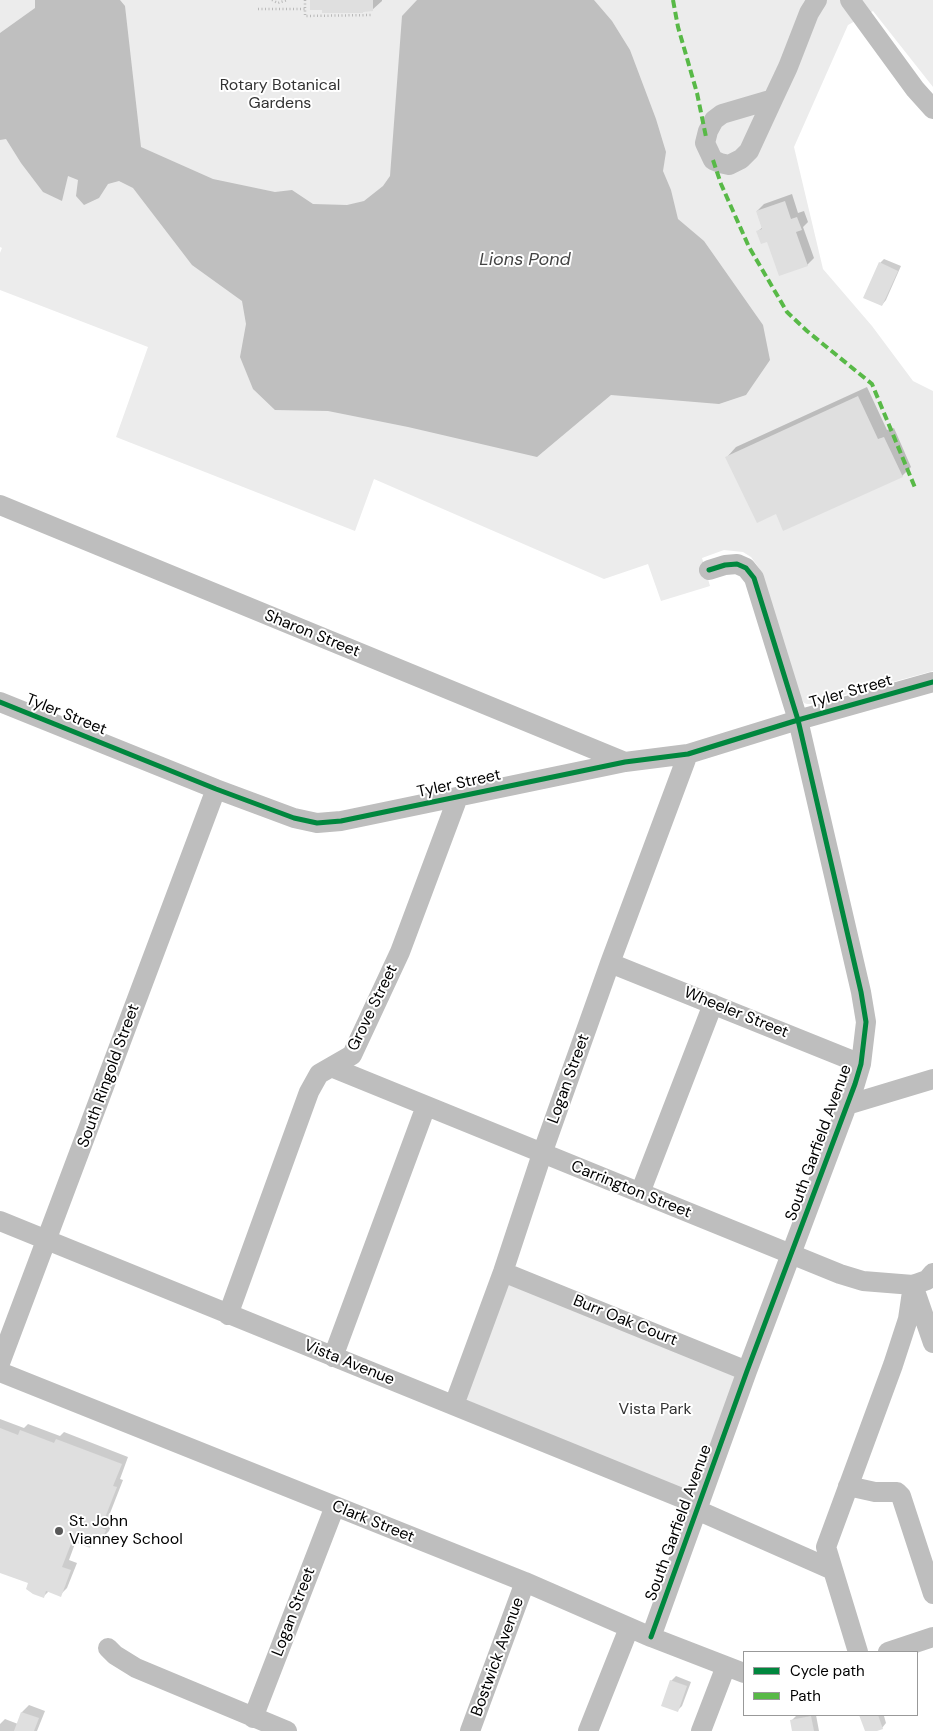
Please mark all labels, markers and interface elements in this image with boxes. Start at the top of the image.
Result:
park label: Rotary Botanical Gardens [220,76,340,114]
water label: Lions Pond [479,249,571,271]
street label: Sharon Street [262,606,362,662]
street label: Tyler Street [807,671,895,713]
street label: Tyler Street [23,690,109,740]
street label: Tyler Street [415,766,503,802]
street label: Grove Street [344,962,402,1054]
street label: Wheeler Street [681,983,791,1043]
street label: South Ringold Street [74,1002,144,1150]
street label: Logan Street [544,1032,594,1126]
street label: South Garfield Avenue [782,1062,856,1224]
street label: Carrington Street [568,1157,694,1223]
street label: Burr Oak Court [570,1291,680,1351]
street label: Vista Avenue [301,1336,397,1390]
park label: Vista Park [618,1400,692,1420]
street label: South Garfield Avenue [642,1442,716,1604]
street label: Clark Street [329,1497,417,1547]
place label: St. John Vianney School [69,1512,183,1550]
marker: St. John Vianney School [53,1525,65,1537]
street label: Logan Street [268,1565,320,1659]
street label: Bostwick Avenue [468,1595,528,1719]
legend [743,1651,918,1716]
text: Cycle path [790,1661,865,1681]
text: Path [790,1686,821,1706]

